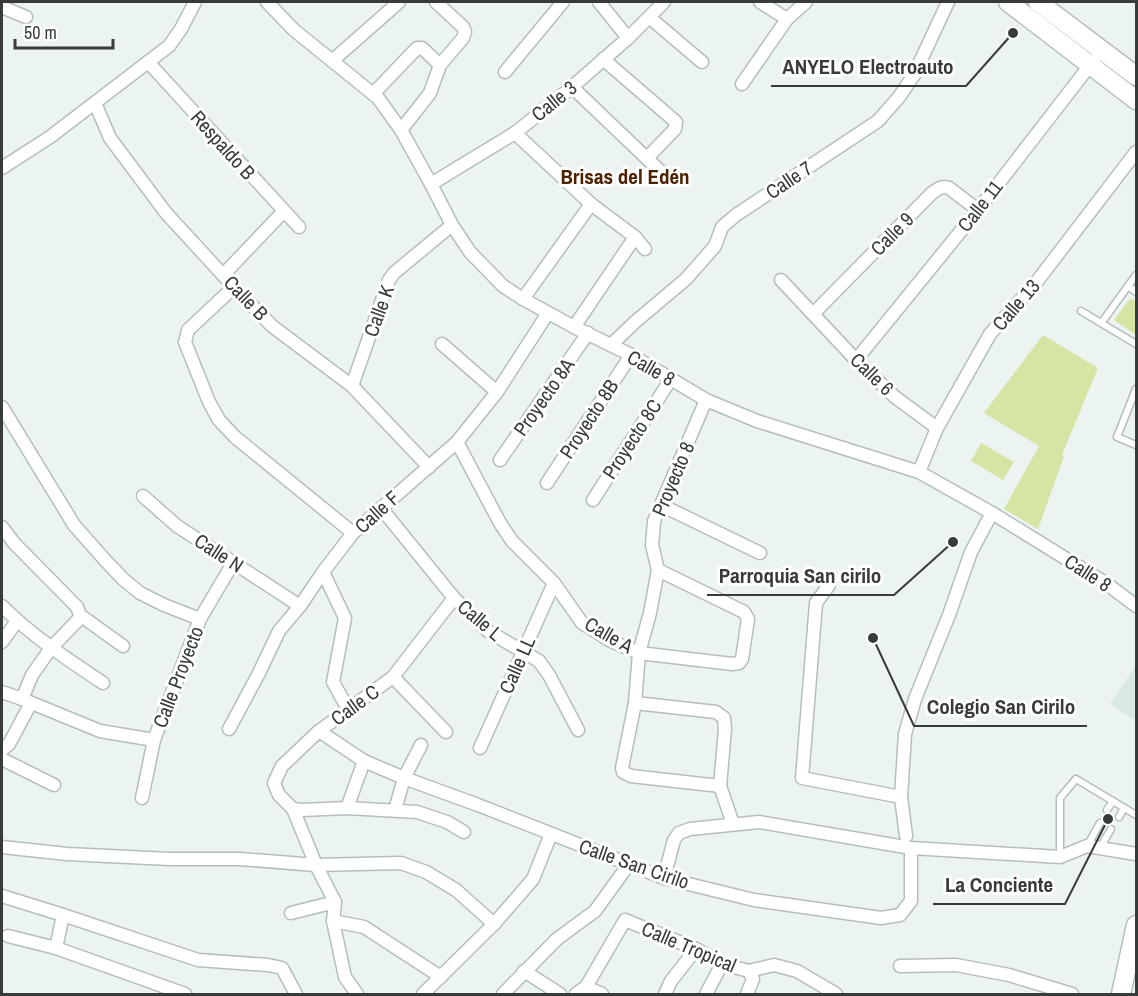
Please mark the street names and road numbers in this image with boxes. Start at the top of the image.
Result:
street label: Calle 3 [525,74,582,127]
street label: Respaldo B [185,104,262,185]
street label: Calle 7 [760,154,817,205]
street label: Calle 11 [951,174,1008,237]
street label: Calle 9 [864,206,919,261]
street label: Calle B [218,269,274,326]
street label: Calle 13 [986,273,1046,336]
street label: Calle K [357,281,400,340]
street label: Calle 8 [622,343,680,392]
street label: Calle 6 [845,346,900,401]
street label: Proyecto 8A [507,352,580,441]
street label: Proyecto 8B [553,374,624,464]
street label: Proyecto 8C [596,393,668,484]
street label: Proyecto 8 [645,437,700,520]
street label: Calle F [348,484,405,539]
street label: Calle N [189,527,249,579]
street label: Calle 8 [1060,547,1117,598]
street label: Calle L [452,593,509,646]
street label: Calle A [580,610,639,659]
street label: Calle Proyecto [146,622,209,731]
street label: Calle LL [492,632,541,698]
street label: Calle C [325,678,385,731]
street label: Calle San Cirilo [575,832,693,895]
street label: Calle Tropical [638,915,741,979]

